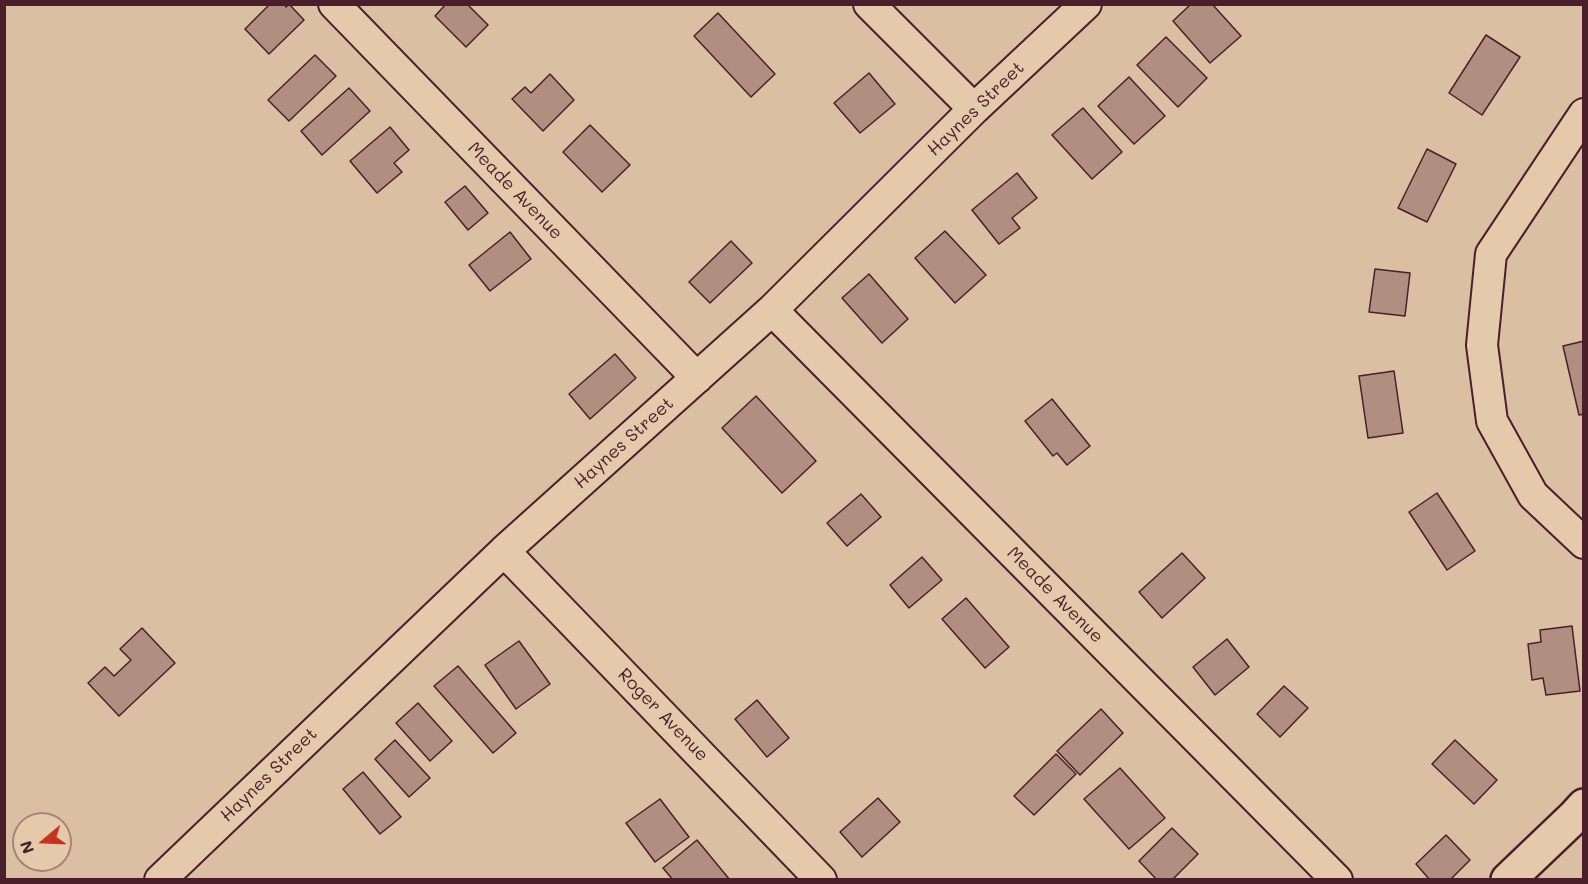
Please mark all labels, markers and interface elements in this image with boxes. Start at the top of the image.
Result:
street label: Haynes Street [923,57,1029,161]
street label: Meade Avenue [463,138,567,244]
street label: Haynes Street [570,393,678,493]
street label: Meade Avenue [1002,542,1108,648]
street label: Roger Avenue [613,664,713,766]
street label: Haynes Street [216,723,322,827]
north arrow [12,812,72,872]
text: N [14,838,38,857]

